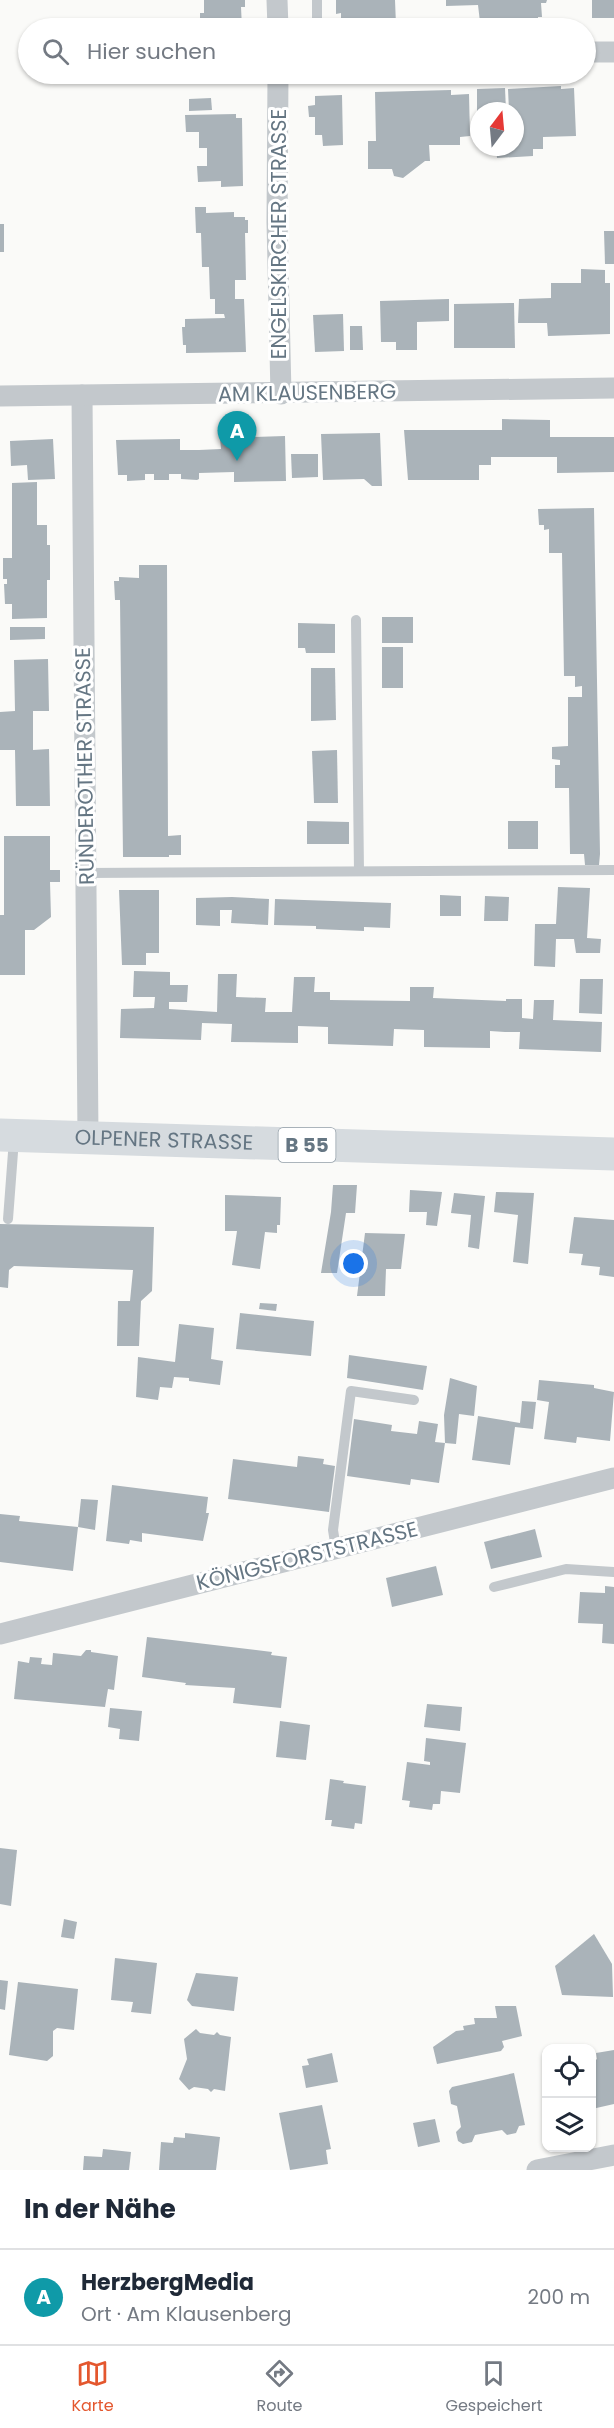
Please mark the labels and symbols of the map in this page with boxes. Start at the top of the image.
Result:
north arrow [470,102,524,156]
street label: ENGELSKIRCHER STRASSE [264,109,293,359]
street label: AM KLAUSENBERG [218,376,396,409]
pin: A [218,412,256,461]
street label: RÜNDEROTHER STRASSE [68,647,101,885]
street label: OLPENER STRASSE [74,1122,254,1157]
road number: B 55 [278,1128,336,1162]
your location [339,1249,368,1278]
street label: KÖNIGSFORSTSTRASSE [193,1514,421,1597]

